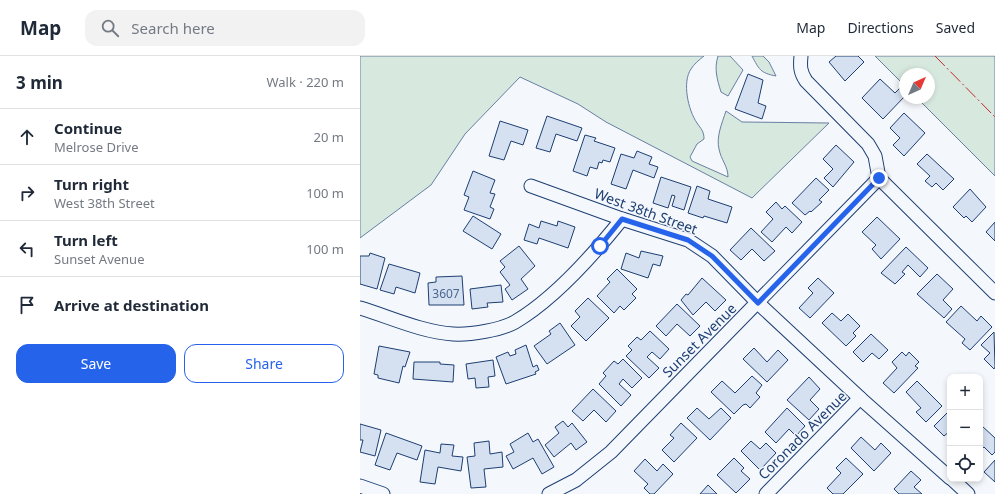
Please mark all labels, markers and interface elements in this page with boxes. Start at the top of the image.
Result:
search box [85,10,365,46]
text: Map [20,15,61,41]
icon: search [99,17,121,39]
text: Search here [131,18,215,38]
text: Map [796,18,825,37]
text: Directions [847,18,914,37]
text: Saved [936,18,975,37]
north arrow [899,68,935,104]
text: 3 min [16,71,63,94]
text: Walk · 220 m [266,73,344,91]
text: Continue [54,118,122,138]
icon: ahead [16,126,38,148]
text: 20 m [314,128,344,146]
text: Melrose Drive [54,138,139,156]
route end [870,169,888,187]
text: Turn right [54,174,129,194]
icon: right [16,182,38,204]
text: 100 m [306,184,344,202]
street label: West 38th Street [592,184,700,238]
text: West 38th Street [54,194,155,212]
text: Turn left [54,230,118,250]
route start [591,237,609,255]
icon: left [16,238,38,260]
text: 100 m [306,240,344,258]
text: Sunset Avenue [54,250,144,268]
house number: 3607 [432,285,460,302]
icon: arrive [16,294,38,316]
text: Arrive at destination [54,295,209,315]
street label: Sunset Avenue [658,299,740,381]
button: Save [16,344,176,383]
button: Share [184,344,344,383]
map controls [947,374,983,482]
button: + [947,374,983,410]
street label: Coronado Avenue [754,387,850,483]
button: − [947,410,983,446]
button: locate [947,446,983,482]

